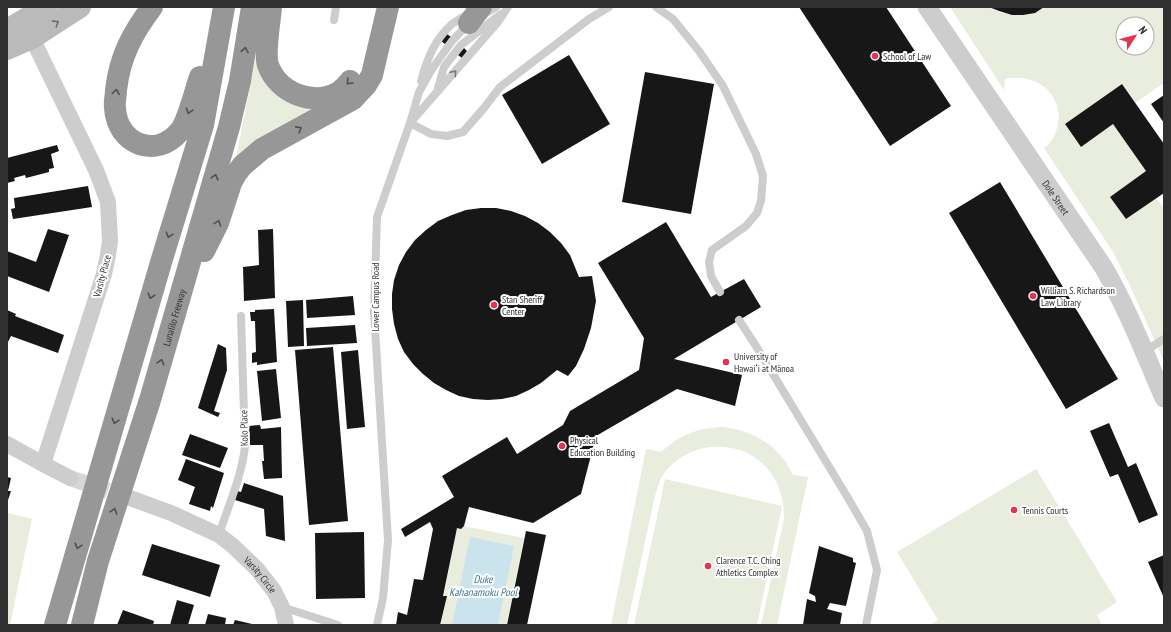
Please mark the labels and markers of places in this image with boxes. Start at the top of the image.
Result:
place label: School of Law [883,50,931,63]
marker: School of Law [870,51,880,61]
place label: William S. Richardson Law Library [1041,284,1115,309]
marker: William S. Richardson Law Library [1028,291,1038,301]
place label: Stan Sheriff Center [502,293,543,318]
marker: Stan Sheriff Center [489,300,499,310]
place label: University of Hawaiʻi at Mānoa [734,350,794,375]
marker: University of Hawaiʻi at Mānoa [721,357,731,367]
place label: Physical Education Building [570,434,635,459]
marker: Physical Education Building [557,441,567,451]
place label: Tennis Courts [1022,504,1069,517]
marker: Tennis Courts [1009,505,1019,515]
place label: Clarence T.C. Ching Athletics Complex [716,554,781,579]
marker: Clarence T.C. Ching Athletics Complex [703,561,713,571]

